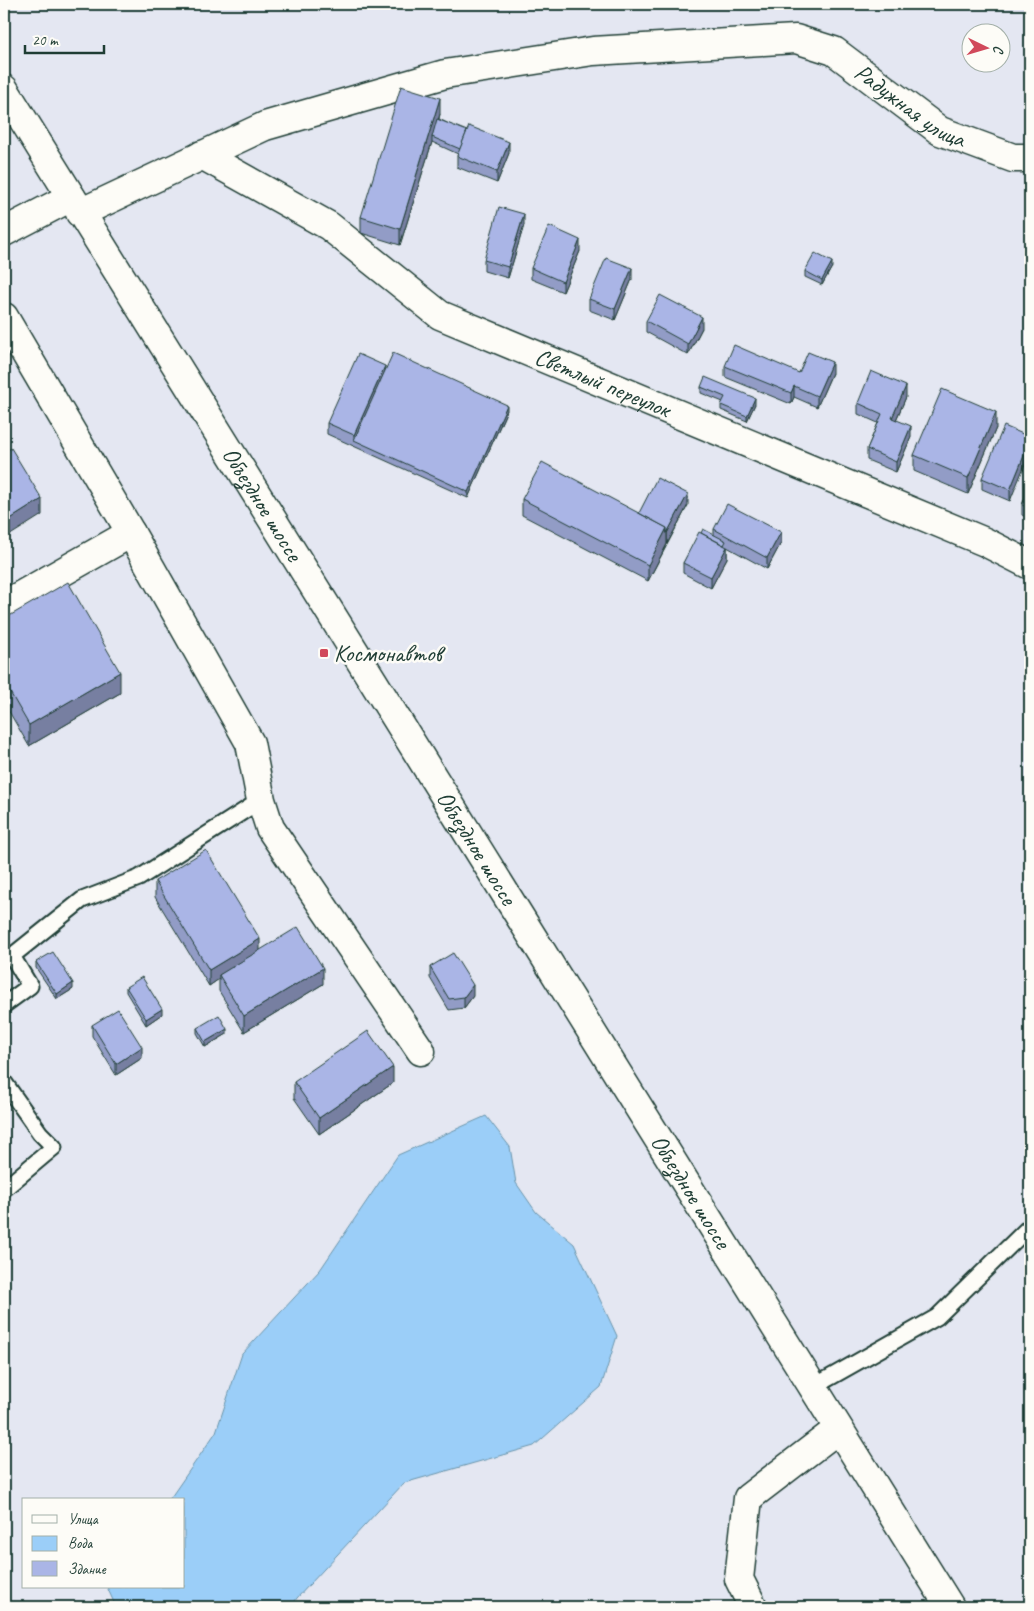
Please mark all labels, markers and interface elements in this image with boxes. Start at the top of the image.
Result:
scale bar [25,22,104,54]
north arrow [962,22,1012,72]
text: 20 m [32,31,59,50]
text: С [989,45,1007,55]
street label: Радужная улица [849,57,971,155]
street label: Светлый переулок [531,341,677,425]
street label: Объездное шоссе [216,441,311,568]
place label: Космонавтов [334,638,446,668]
marker: Космонавтов [318,647,330,659]
street label: Объездное шоссе [430,785,525,912]
street label: Объездное шоссе [644,1129,739,1256]
legend [22,1498,185,1588]
text: Улица [68,1510,99,1529]
text: Вода [68,1534,93,1553]
text: Здание [68,1560,107,1579]

